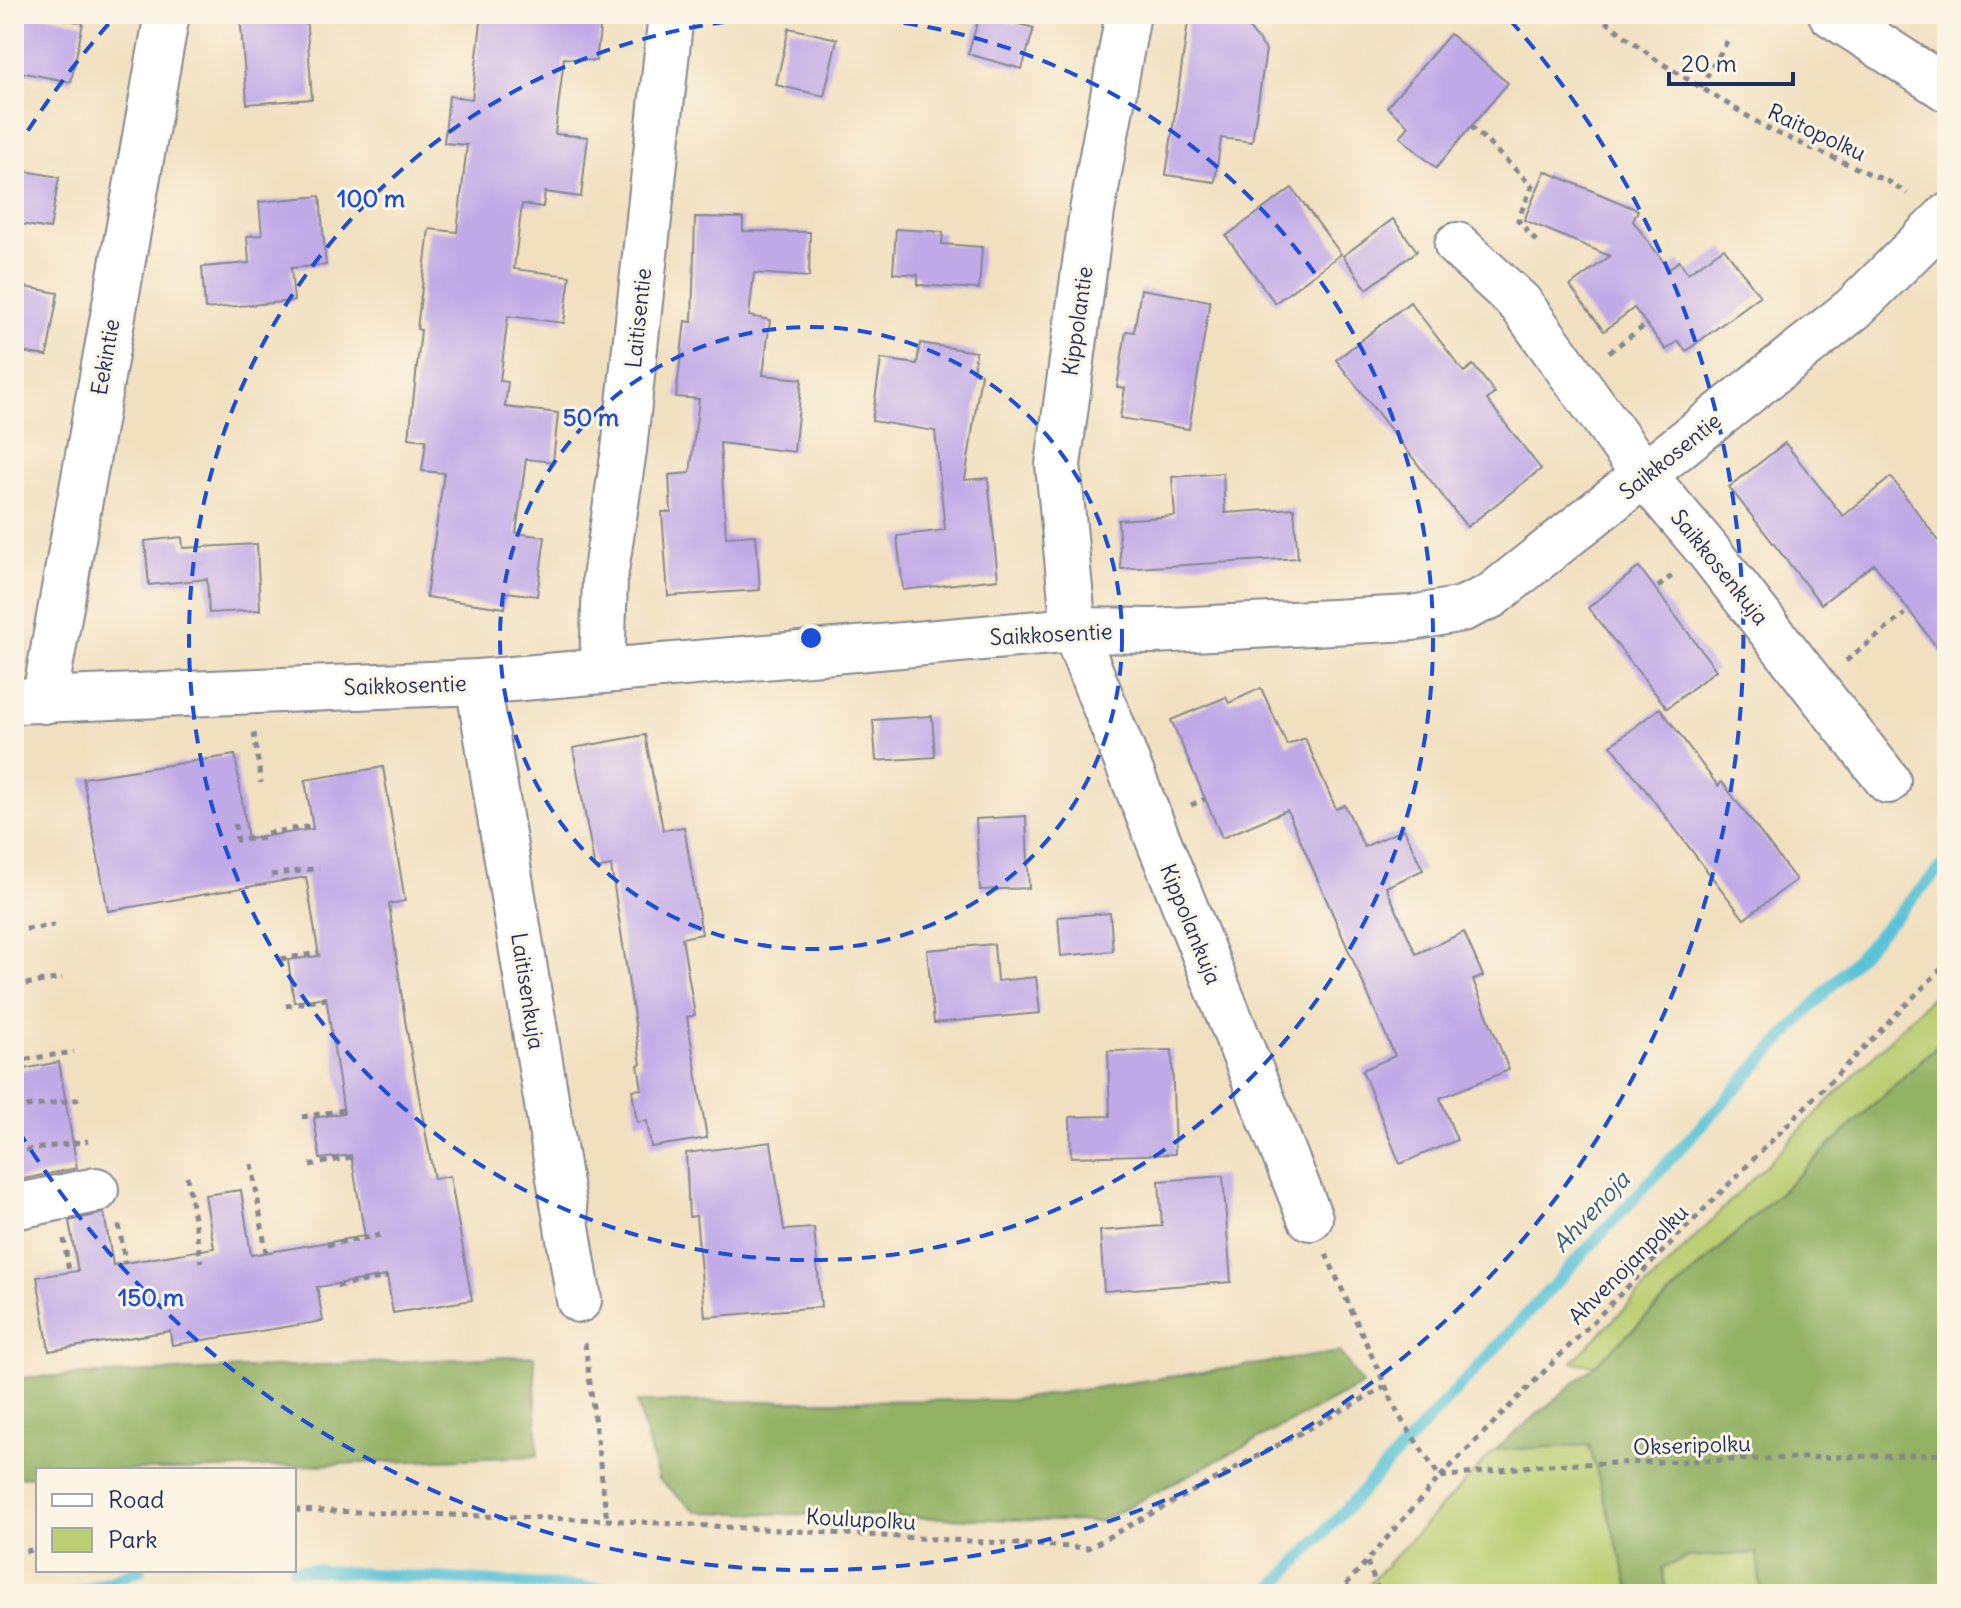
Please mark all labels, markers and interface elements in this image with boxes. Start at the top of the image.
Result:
scale bar [1669,36,1793,86]
text: 20 m [1681,48,1737,78]
street label: Raitopolku [1763,97,1871,167]
text: 100 m [337,183,405,213]
street label: Kippolantie [1055,264,1099,378]
street label: Laitisentie [619,267,657,369]
street label: Eekintie [85,317,125,397]
text: 50 m [563,402,619,432]
street label: Saikkosentie [1613,406,1727,506]
street label: Saikkosenkuja [1665,504,1775,630]
street label: Saikkosentie [989,617,1113,651]
centre of rings [797,624,825,652]
street label: Saikkosentie [343,669,467,701]
street label: Kippolankuja [1154,860,1228,988]
street label: Laitisenkuja [505,931,551,1051]
water label: Ahvenoja [1545,1164,1636,1258]
street label: Ahvenojanpolku [1562,1198,1694,1330]
text: 150 m [118,1282,184,1312]
street label: Okseripolku [1633,1429,1752,1461]
legend [36,1468,296,1572]
text: Road [108,1484,164,1514]
street label: Koulupolku [805,1502,917,1536]
text: Park [108,1524,158,1554]

